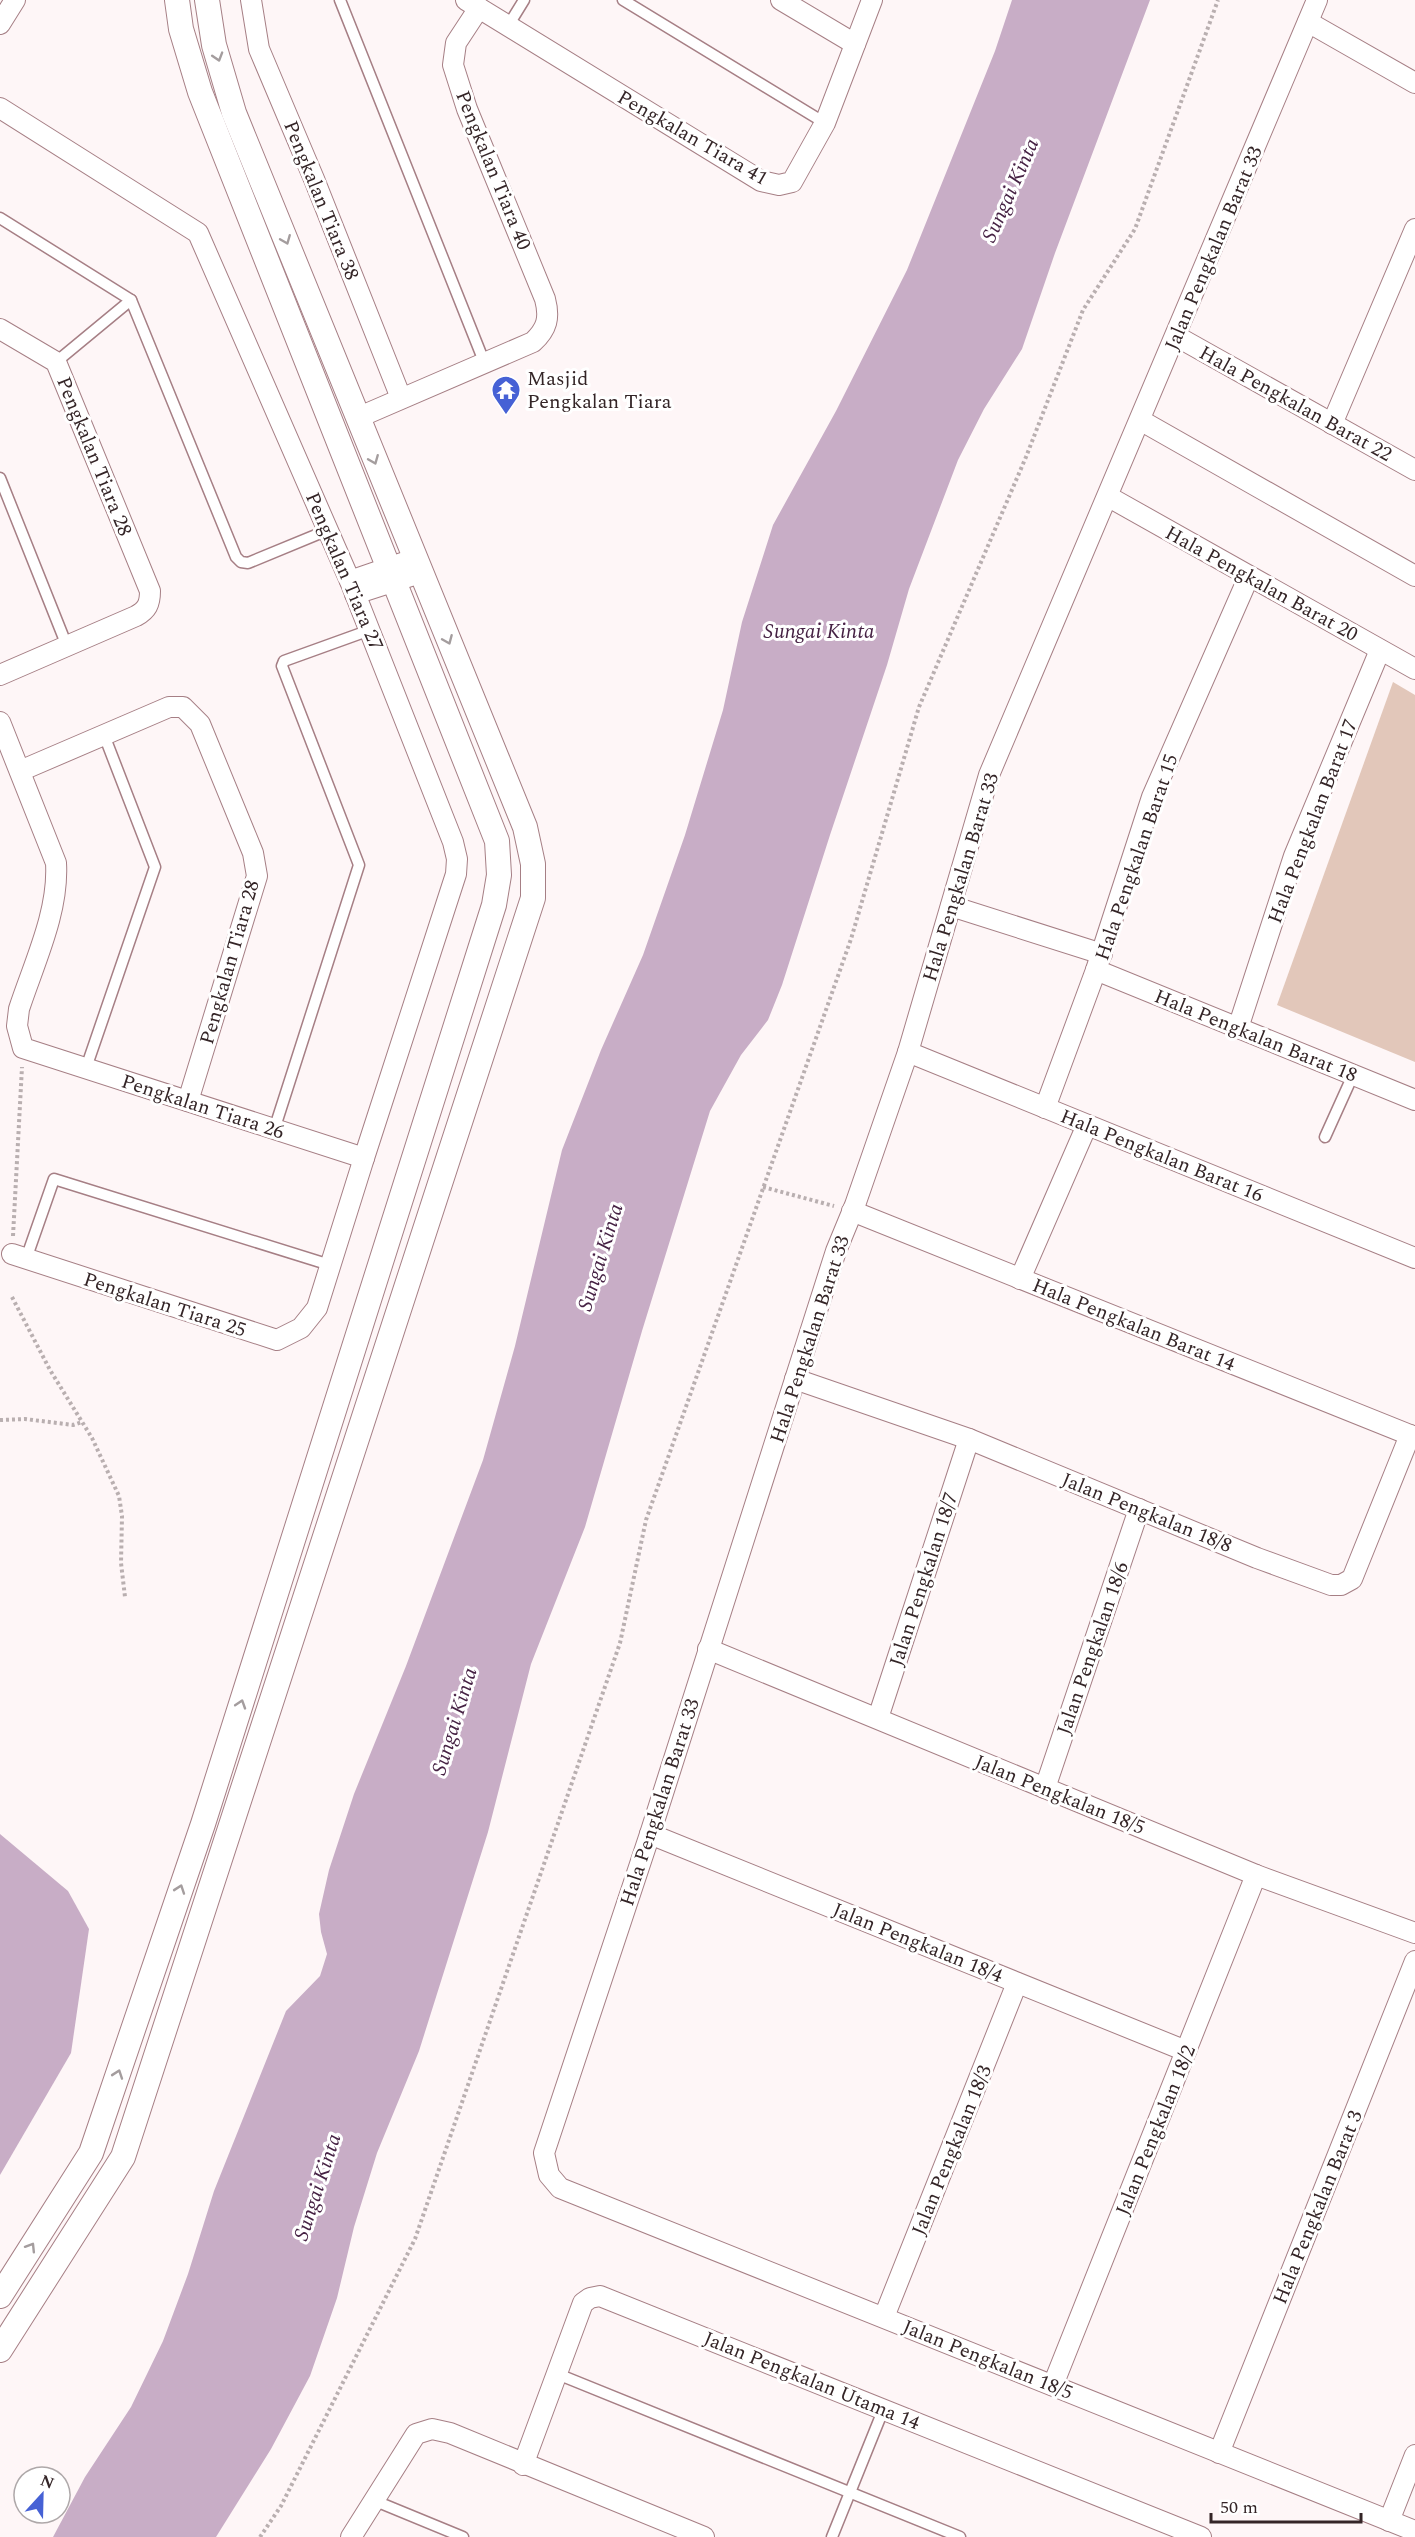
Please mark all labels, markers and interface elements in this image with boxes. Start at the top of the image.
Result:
one-way arrow [211,51,223,62]
street label: Pengkalan Tiara 41 [612,82,773,193]
street label: Pengkalan Tiara 40 [447,86,539,255]
street label: Pengkalan Tiara 38 [275,116,367,285]
water label: Sungai Kinta [974,133,1048,248]
street label: Jalan Pengkalan Barat 33 [1157,142,1271,355]
one-way arrow [279,234,291,245]
street label: Hala Pengkalan Barat 22 [1194,338,1398,470]
place label: Masjid Pengkalan Tiara [527,364,672,417]
street label: Pengkalan Tiara 28 [48,372,140,541]
temple icon: Masjid Pengkalan Tiara [490,374,522,416]
one-way arrow [367,454,379,465]
street label: Pengkalan Tiara 27 [297,487,391,655]
street label: Hala Pengkalan Barat 20 [1160,518,1364,650]
water label: Sungai Kinta [764,616,875,648]
one-way arrow [441,634,453,645]
street label: Hala Pengkalan Barat 17 [1260,715,1366,928]
street label: Hala Pengkalan Barat 15 [1087,750,1186,965]
street label: Hala Pengkalan Barat 33 [915,769,1007,985]
street label: Pengkalan Tiara 28 [192,877,268,1048]
street label: Hala Pengkalan Barat 18 [1150,981,1362,1090]
street label: Pengkalan Tiara 26 [117,1066,288,1147]
street label: Hala Pengkalan Barat 16 [1056,1101,1268,1210]
water label: Sungai Kinta [569,1199,633,1315]
street label: Hala Pengkalan Barat 33 [762,1232,858,1447]
street label: Pengkalan Tiara 25 [79,1264,250,1345]
street label: Hala Pengkalan Barat 14 [1028,1270,1240,1379]
street label: Jalan Pengkalan 18/8 [1057,1465,1236,1561]
street label: Jalan Pengkalan 18/7 [882,1488,966,1670]
street label: Jalan Pengkalan 18/6 [1049,1558,1137,1739]
water label: Sungai Kinta [423,1663,487,1779]
street label: Hala Pengkalan Barat 33 [612,1695,708,1910]
one-way arrow [233,1699,246,1710]
street label: Jalan Pengkalan 18/5 [970,1747,1149,1843]
one-way arrow [173,1884,186,1895]
street label: Jalan Pengkalan 18/4 [828,1895,1007,1991]
street label: Jalan Pengkalan 18/2 [1108,2041,1204,2220]
street label: Jalan Pengkalan 18/3 [904,2061,1000,2240]
one-way arrow [110,2069,123,2080]
street label: Hala Pengkalan Barat 3 [1265,2106,1371,2309]
water label: Sungai Kinta [286,2129,350,2245]
one-way arrow [24,2243,36,2253]
street label: Jalan Pengkalan 18/5 [898,2312,1077,2408]
street label: Jalan Pengkalan Utama 14 [699,2324,924,2438]
north arrow [12,2465,72,2525]
text: N [37,2468,58,2496]
scale bar [1211,2486,1361,2524]
text: 50 m [1220,2494,1258,2521]

